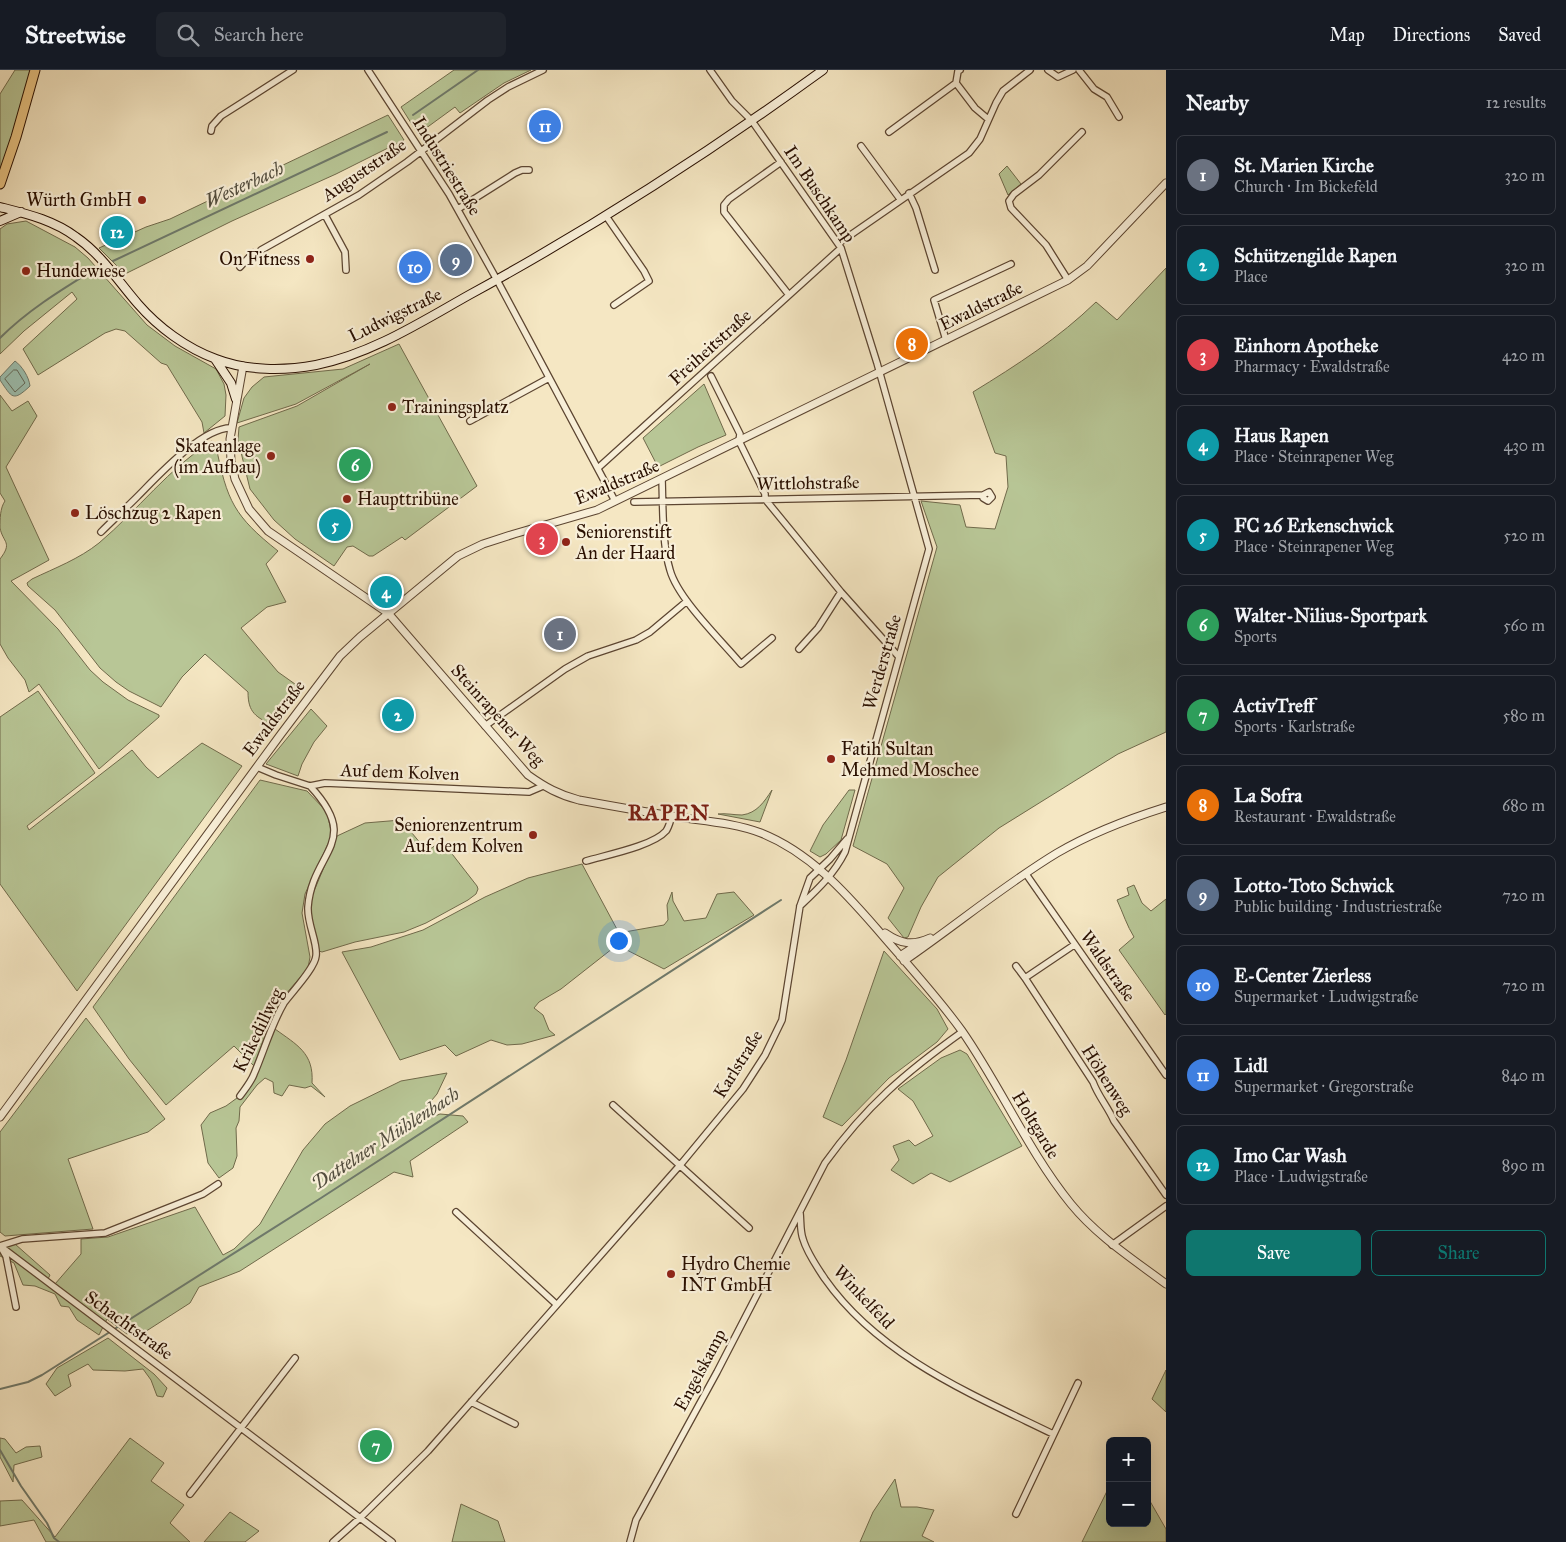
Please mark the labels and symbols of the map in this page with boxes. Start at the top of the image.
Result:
pin: 11 [529,107,561,145]
street label: Industriestraße [408,113,486,219]
street label: Auguststraße [317,134,411,208]
street label: Im Buschkamp [779,141,861,247]
water label: Westerbach [201,156,287,213]
place label: Würth GmbH [26,189,132,211]
marker: Würth GmbH [136,194,148,206]
pin: 12 [101,213,133,251]
pin: 9 [440,241,472,279]
place label: On Fitness [219,248,300,270]
pin: 10 [399,248,431,286]
marker: On Fitness [304,253,316,265]
place label: Hundewiese [36,260,125,282]
marker: Hundewiese [20,265,32,277]
street label: Ewaldstraße [936,276,1026,336]
street label: Ludwigstraße [345,283,446,348]
street label: Freiheitstraße [664,304,756,390]
pin: 8 [896,325,928,363]
place label: Trainingsplatz [402,396,509,419]
marker: Trainingsplatz [386,401,398,413]
place label: Skateanlage (im Aufbau) [174,435,261,479]
pin: 6 [339,446,371,484]
marker: Skateanlage (im Aufbau) [265,450,277,462]
street label: Ewaldstraße [571,454,663,510]
street label: Wittlohstraße [756,471,860,495]
place label: Haupttribüne [357,488,459,510]
marker: Haupttribüne [341,493,353,505]
place label: Löschzug 2 Rapen [85,502,221,525]
pin: 5 [319,506,351,544]
marker: Löschzug 2 Rapen [69,507,81,519]
pin: 3 [526,520,558,558]
place label: Seniorenstift An der Haard [575,521,675,564]
marker: Seniorenstift An der Haard [560,536,572,548]
pin: 4 [370,573,402,611]
street label: Werderstraße [858,612,906,712]
pin: 1 [544,615,576,653]
street label: Steinrapener Weg [446,659,550,772]
street label: Ewaldstraße [238,675,310,761]
pin: 2 [382,696,414,734]
place label: Fatih Sultan Mehmed Moschee [841,738,979,781]
marker: Fatih Sultan Mehmed Moschee [825,753,837,765]
street label: Auf dem Kolven [339,759,460,785]
district label: RAPEN [628,799,710,826]
place label: Seniorenzentrum Auf dem Kolven [394,814,523,857]
marker: Seniorenzentrum Auf dem Kolven [527,829,539,841]
street label: Waldstraße [1076,926,1140,1006]
your location [606,928,632,954]
street label: Krikedillweg [228,984,289,1076]
street label: Karlstraße [709,1026,767,1102]
street label: Höhenweg [1076,1041,1138,1120]
water label: Dattelner Mühlenbach [307,1082,463,1195]
street label: Holtgarde [1006,1087,1065,1163]
place label: Hydro Chemie INT GmbH [681,1253,790,1296]
street label: Winkelfeld [829,1260,899,1334]
marker: Hydro Chemie INT GmbH [665,1268,677,1280]
street label: Schachtstraße [81,1286,177,1364]
street label: Engelskamp [669,1325,732,1415]
pin: 7 [360,1427,392,1465]

